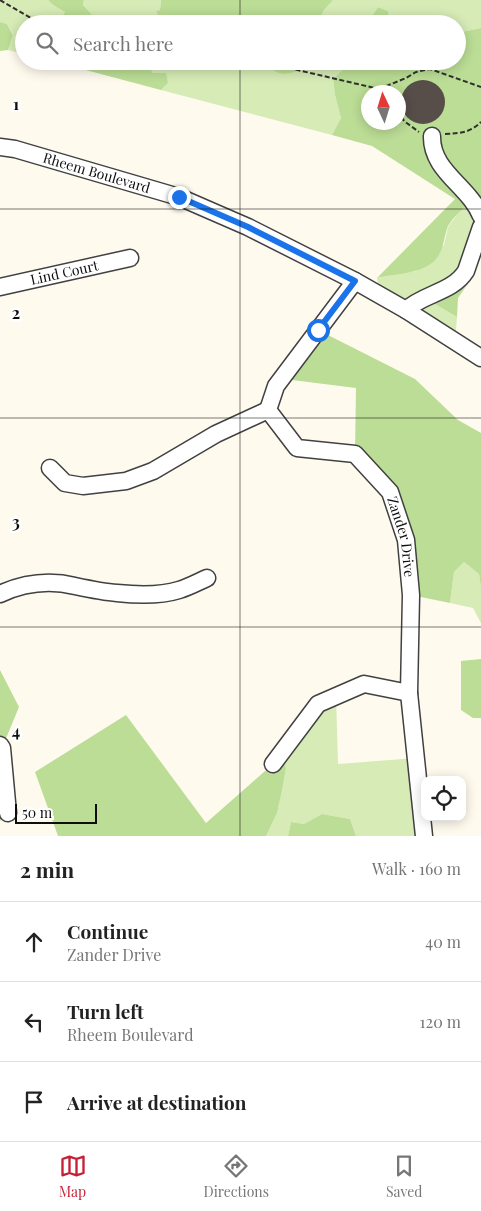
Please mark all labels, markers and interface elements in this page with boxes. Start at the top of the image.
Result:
search box [15,15,466,70]
icon: search [33,29,61,57]
text: Search here [73,30,173,56]
north arrow [361,85,406,130]
text: 1 [13,93,19,114]
street label: Rheem Boulevard [41,148,152,197]
route end [168,186,191,209]
street label: Lind Court [29,255,101,289]
text: 2 [12,302,20,323]
route start [307,319,330,342]
street label: Zander Drive [383,494,419,578]
text: 3 [12,511,20,532]
text: 4 [12,720,20,741]
map controls [421,776,466,821]
button: locate [421,776,466,821]
scale bar [15,801,98,824]
text: 50 m [22,803,52,822]
text: 2 min [20,855,74,883]
text: Walk · 160 m [372,858,461,879]
text: Continue [67,918,148,944]
icon: ahead [20,928,48,956]
text: 40 m [425,931,461,952]
text: Zander Drive [67,944,161,965]
text: Turn left [67,998,144,1024]
icon: left [20,1008,48,1036]
text: 120 m [420,1011,461,1032]
text: Rheem Boulevard [67,1024,193,1045]
icon: arrive [20,1088,48,1116]
text: Arrive at destination [67,1089,247,1115]
tab: Map [59,1152,87,1201]
tab: Directions [204,1152,269,1201]
tab: Saved [386,1152,422,1201]

